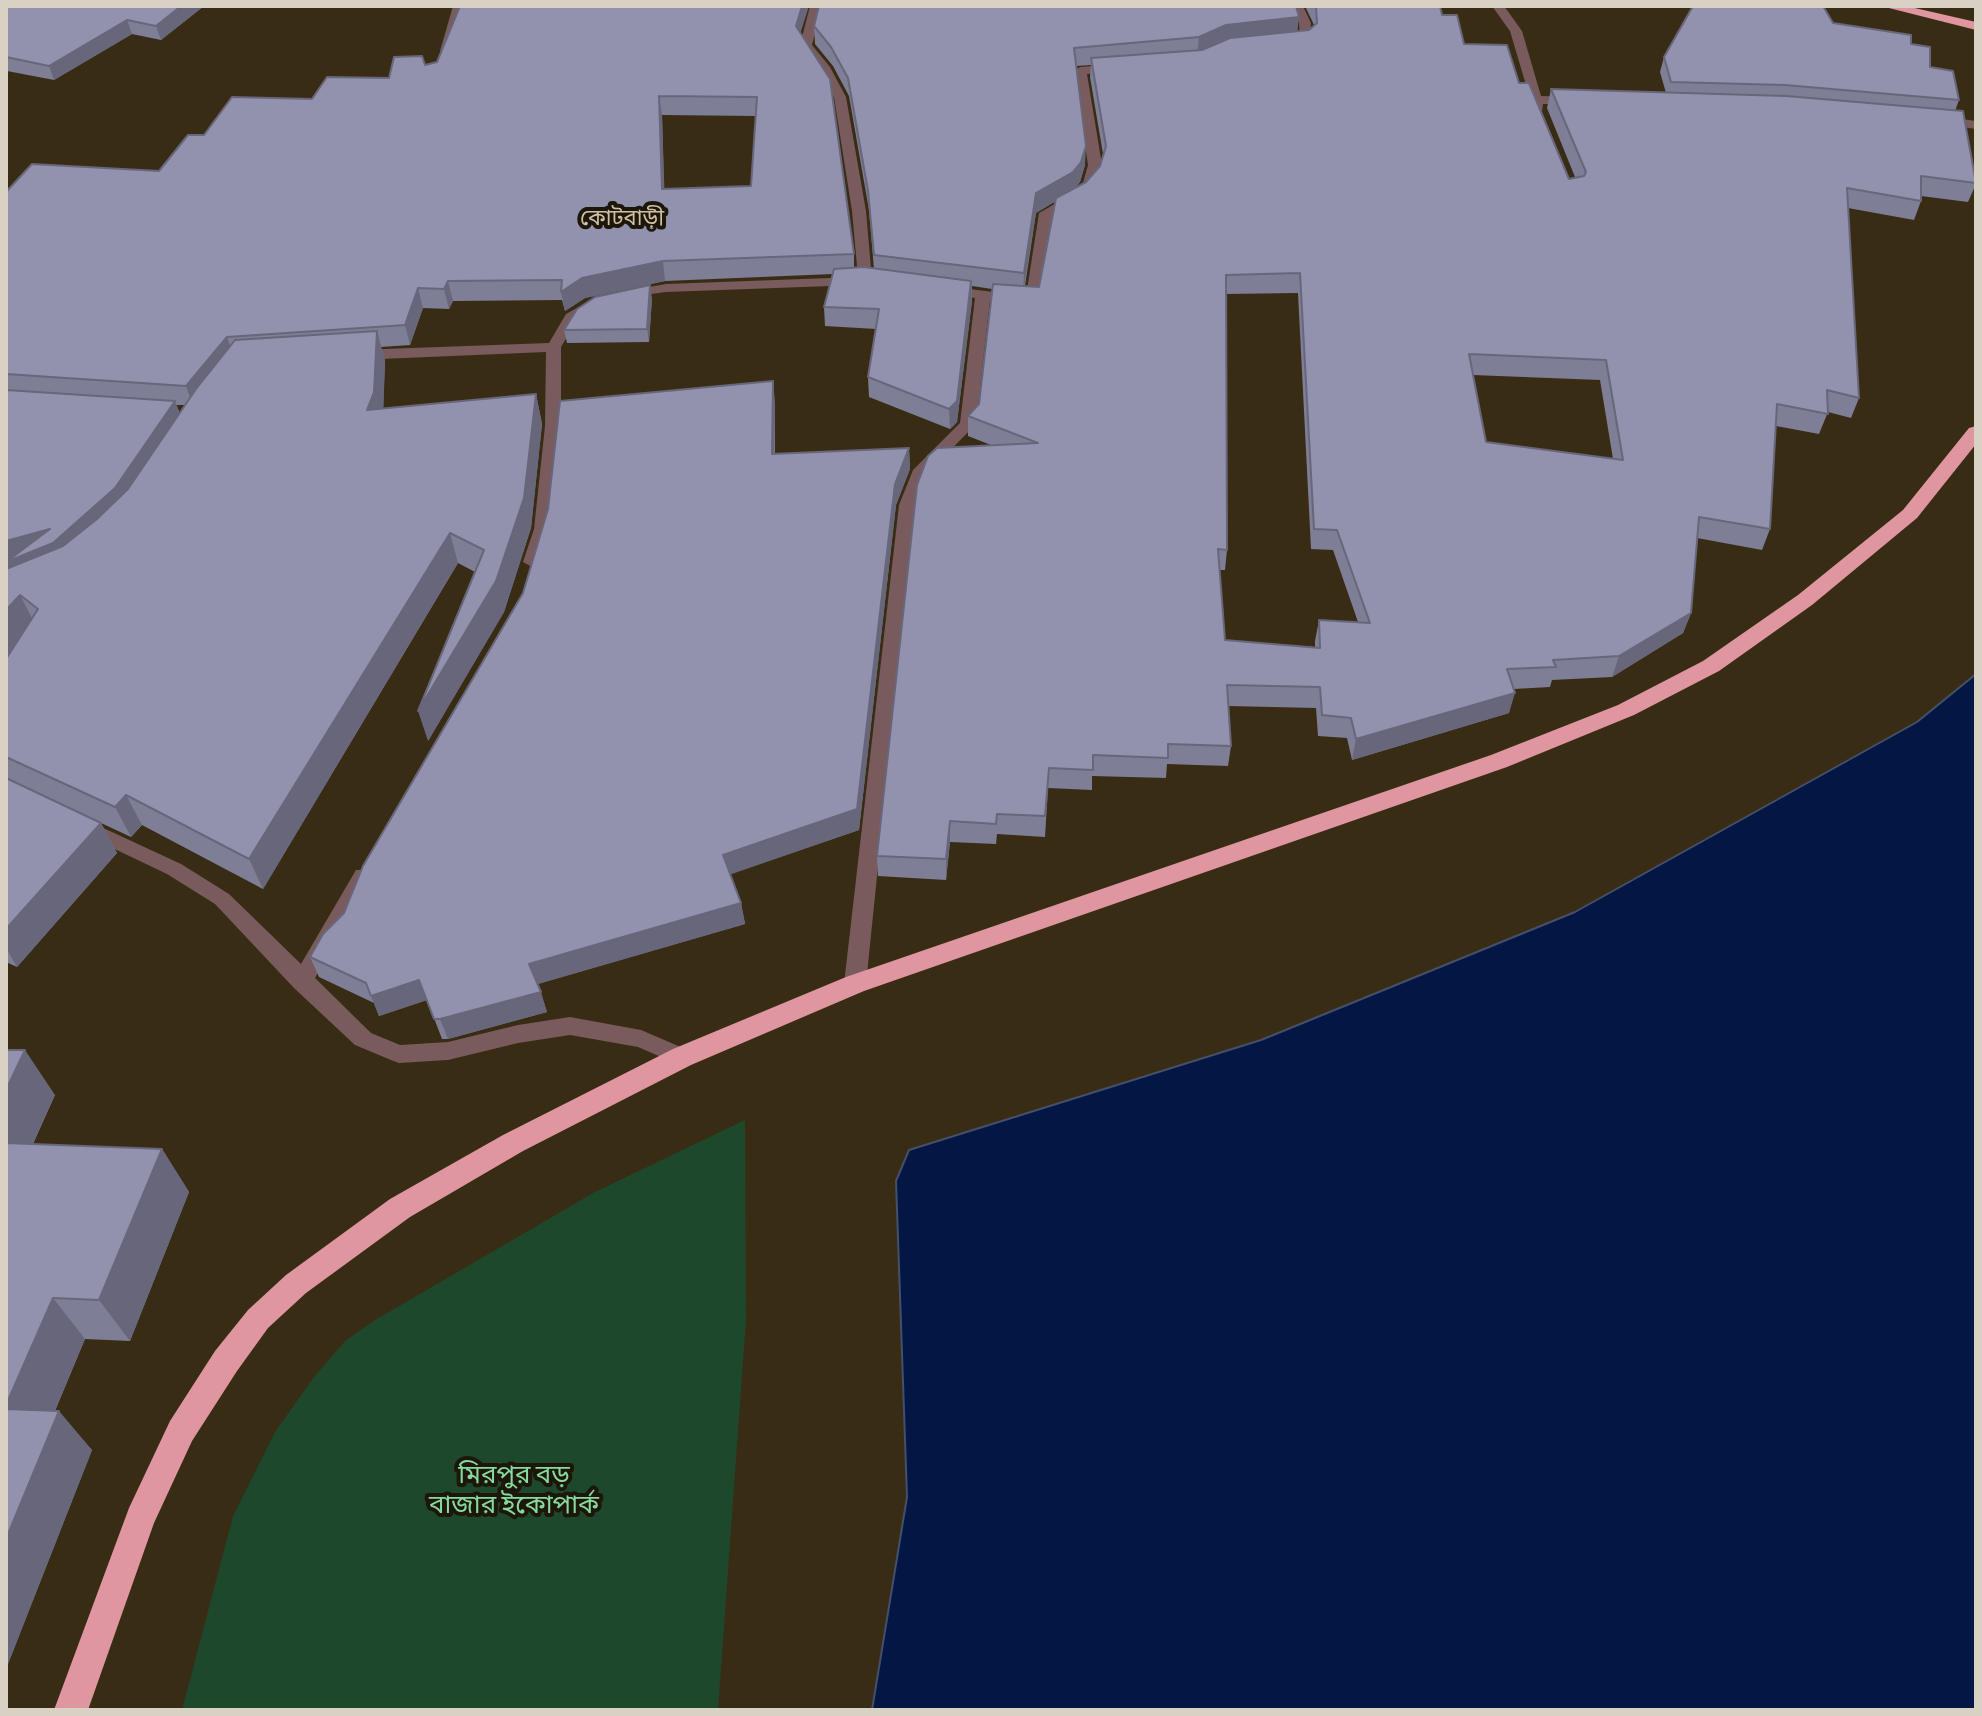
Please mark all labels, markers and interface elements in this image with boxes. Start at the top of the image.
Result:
district label: কোটবাড়ী [580,207,664,233]
park label: মিরপুর বড় বাজার ইকোপার্ক [429,1461,599,1522]

